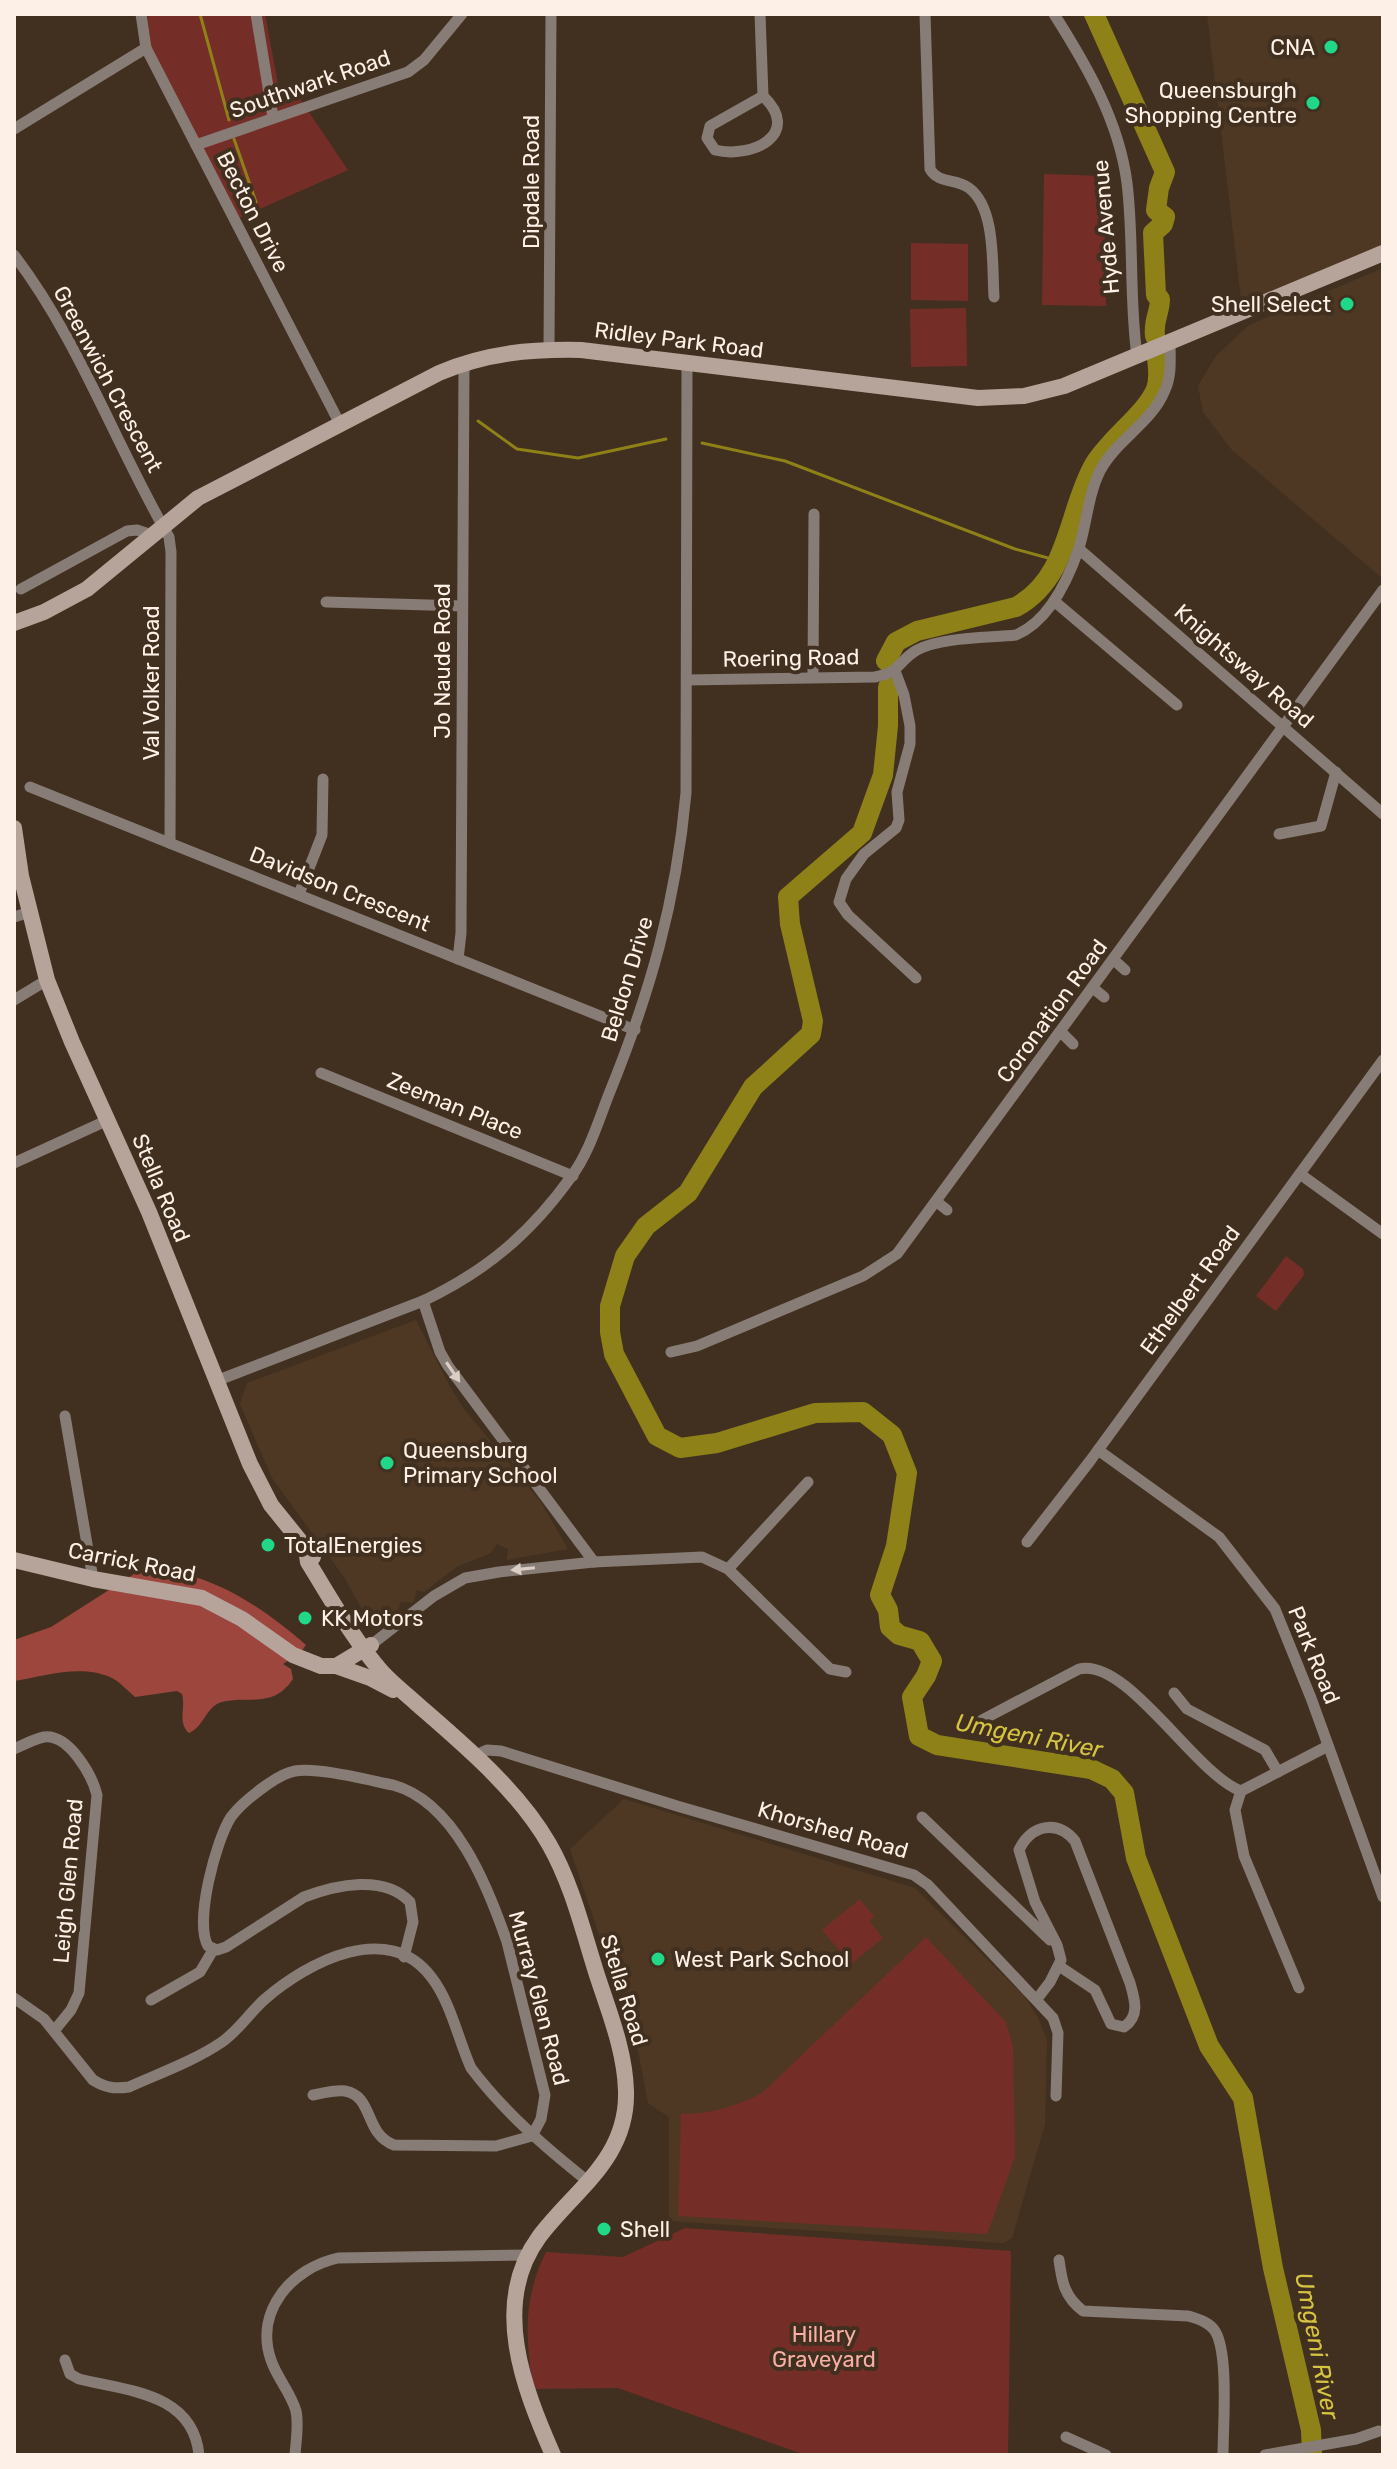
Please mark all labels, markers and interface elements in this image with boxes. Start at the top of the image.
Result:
place label: CNA [1270,34,1315,61]
marker: CNA [1322,38,1340,56]
street label: Southwark Road [226,44,394,124]
place label: Queensburgh Shopping Centre [1125,77,1297,129]
marker: Queensburgh Shopping Centre [1304,94,1322,112]
street label: Dipdale Road [518,115,545,249]
street label: Becton Drive [211,147,295,277]
street label: Hyde Avenue [1087,159,1125,295]
street label: Greenwich Crescent [47,281,169,477]
place label: Shell Select [1211,291,1331,318]
marker: Shell Select [1338,295,1356,313]
street label: Ridley Park Road [593,316,765,364]
street label: Jo Naude Road [429,583,456,739]
street label: Knightsway Road [1169,598,1319,734]
street label: Val Volker Road [138,605,165,761]
street label: Roering Road [722,643,860,673]
street label: Davidson Crescent [246,840,435,938]
street label: Beldon Drive [595,913,659,1045]
street label: Coronation Road [991,934,1113,1088]
street label: Zeeman Place [383,1067,527,1145]
street label: Stella Road [126,1130,196,1246]
street label: Ethelbert Road [1134,1220,1246,1360]
one-way arrow [445,1362,460,1383]
place label: Queensburg Primary School [403,1437,558,1489]
marker: Queensburg Primary School [378,1454,396,1472]
place label: TotalEnergies [284,1532,422,1559]
street label: Carrick Road [66,1536,198,1588]
marker: TotalEnergies [259,1536,277,1554]
one-way arrow [510,1563,535,1576]
street label: Park Road [1282,1602,1346,1708]
place label: KK Motors [321,1605,423,1632]
marker: KK Motors [296,1609,314,1627]
water label: Umgeni River [953,1708,1106,1764]
street label: Khorshed Road [755,1796,911,1864]
street label: Leigh Glen Road [47,1798,89,1964]
street label: Murray Glen Road [503,1908,575,2088]
street label: Stella Road [594,1931,654,2049]
place label: West Park School [674,1946,849,1973]
marker: West Park School [649,1950,667,1968]
place label: Shell [620,2216,670,2243]
marker: Shell [595,2220,613,2238]
water label: Umgeni River [1289,2270,1345,2423]
park label: Hillary Graveyard [772,2321,876,2373]

